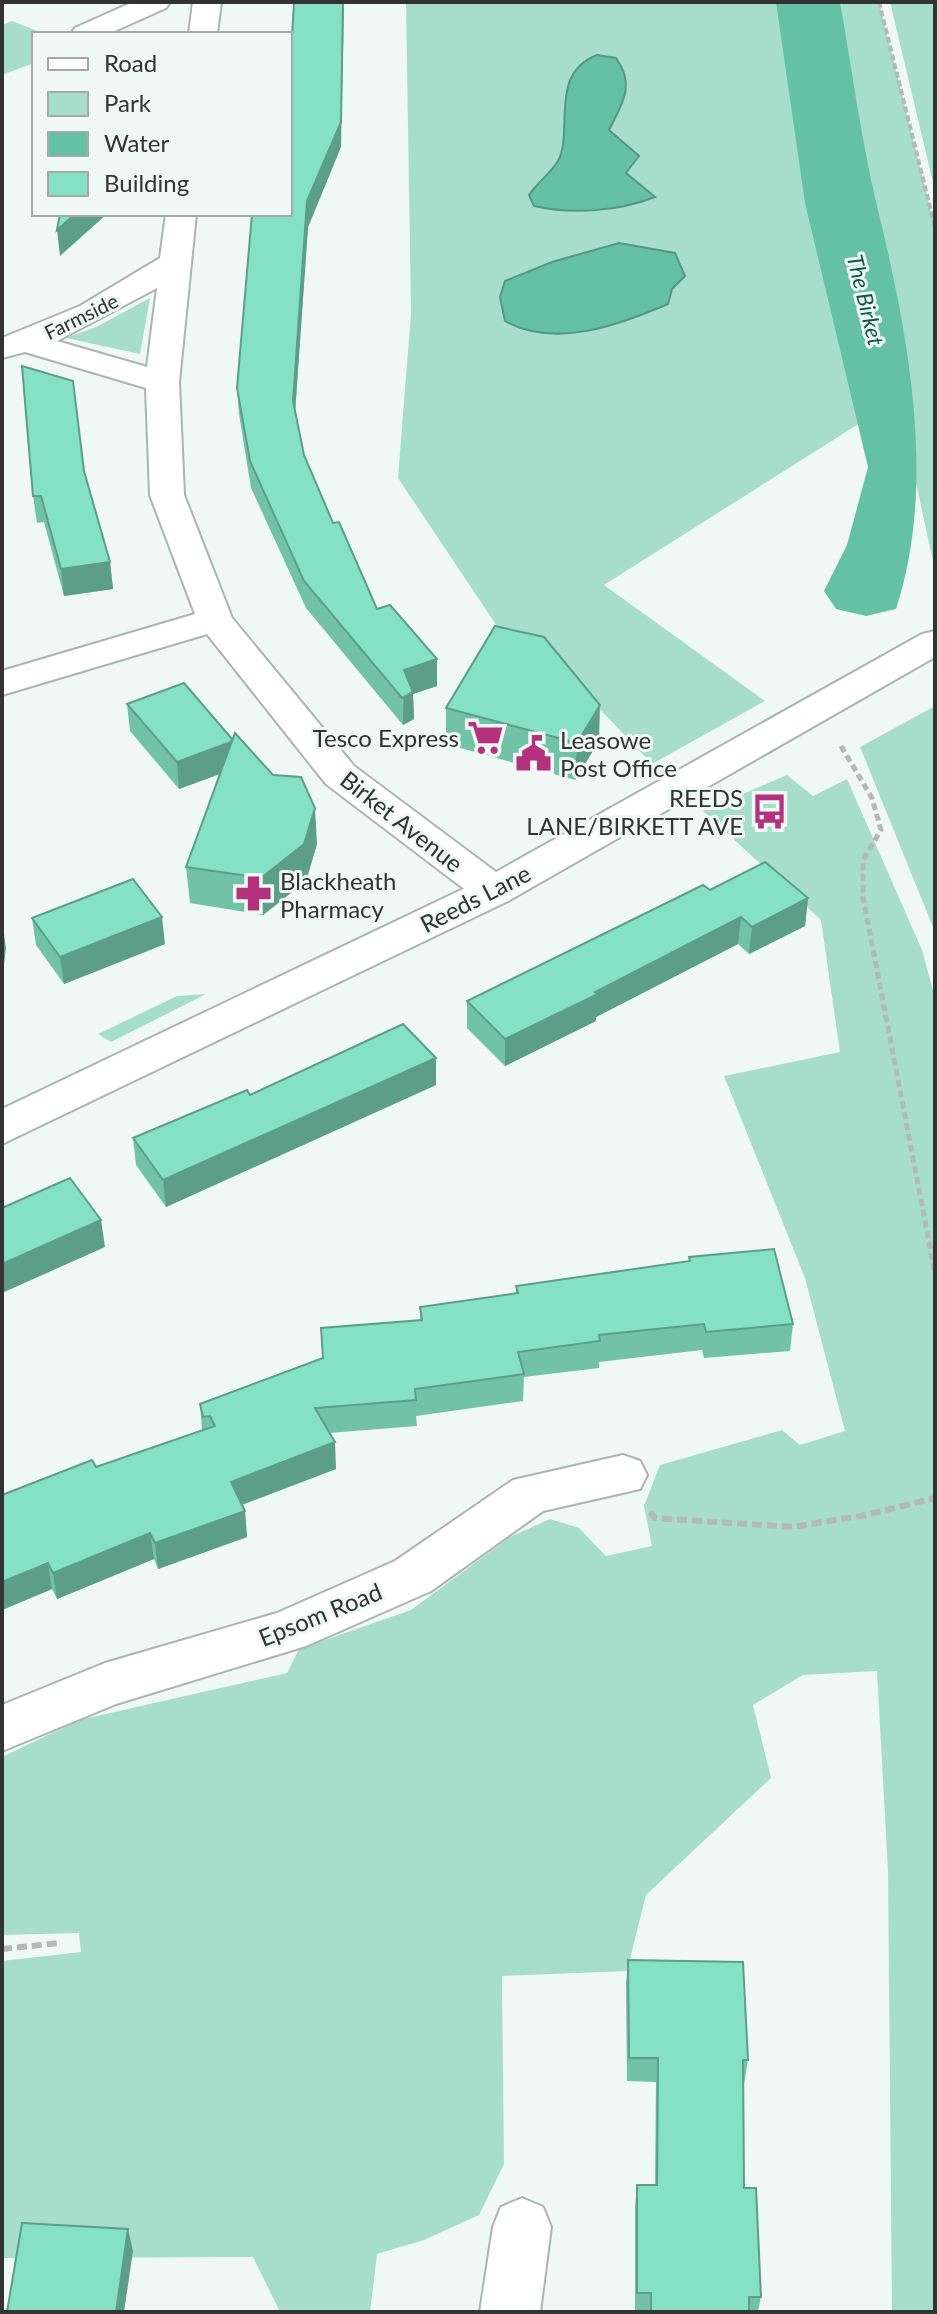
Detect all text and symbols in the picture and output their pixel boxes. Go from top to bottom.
legend [32,32,292,216]
text: Road [104,48,157,77]
text: Park [104,88,152,117]
text: Water [104,128,169,157]
text: Building [104,168,189,197]
water label: The Birket [842,252,890,349]
street label: Farmside [40,288,122,344]
supermarket icon: Tesco Express [466,718,504,756]
place label: Tesco Express [313,723,459,752]
place label: Leasowe Post Office [560,725,677,782]
public building icon: Leasowe Post Office [515,734,553,772]
street label: Birket Avenue [335,764,469,878]
place label: REEDS LANE/BIRKETT AVE [526,783,743,840]
bus stop icon: REEDS LANE/BIRKETT AVE [750,792,788,830]
street label: Reeds Lane [415,858,535,938]
place label: Blackheath Pharmacy [280,866,396,923]
pharmacy icon: Blackheath Pharmacy [235,875,273,913]
street label: Epsom Road [254,1576,386,1652]

